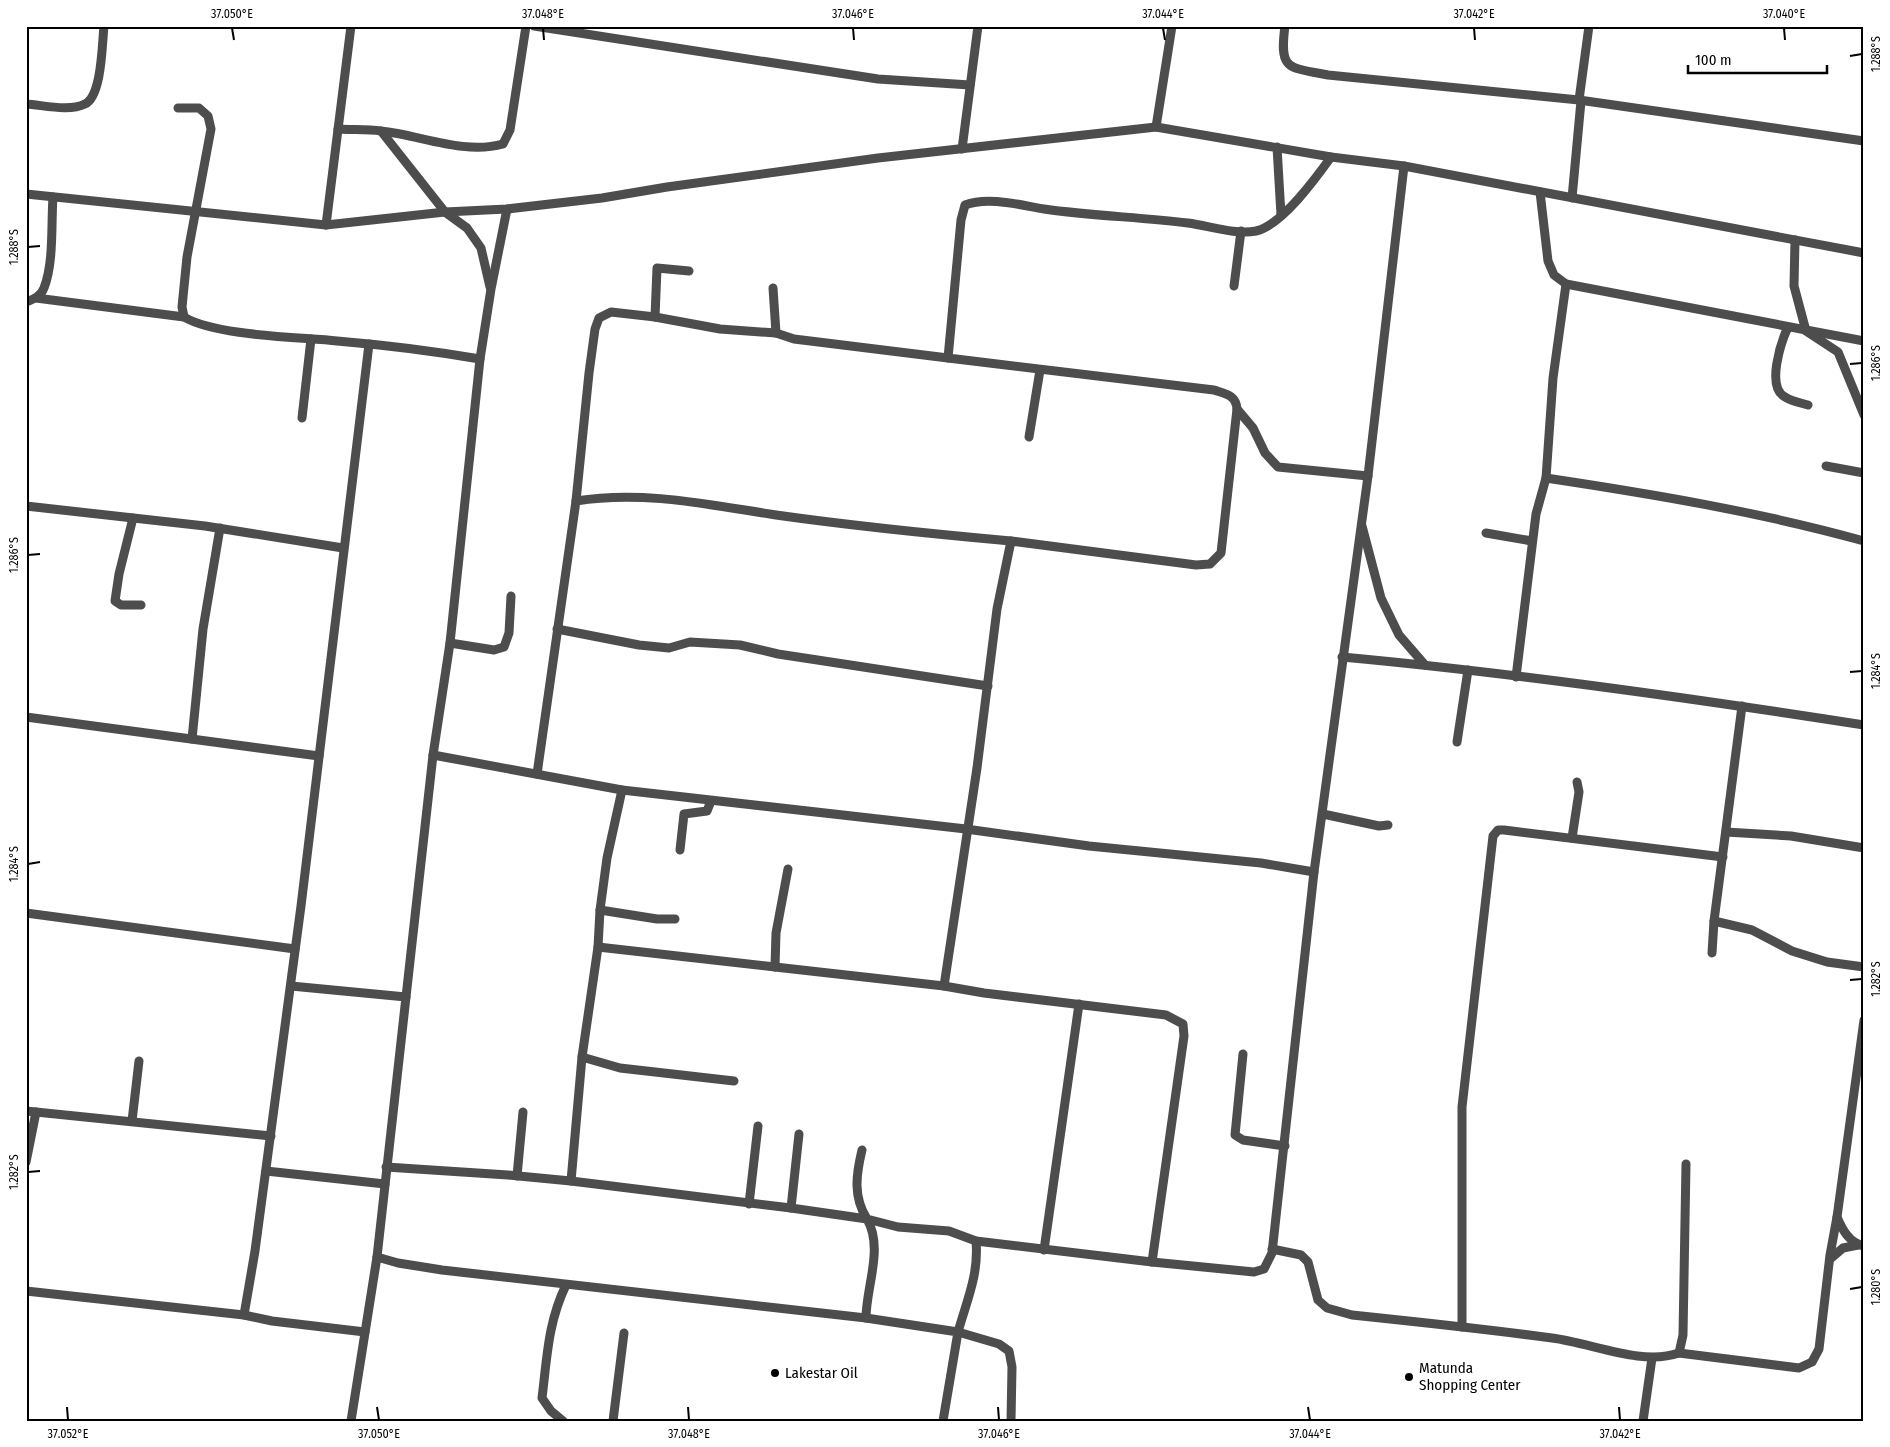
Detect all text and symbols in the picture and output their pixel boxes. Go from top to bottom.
text: 37.050°E [211,7,253,21]
text: 37.048°E [522,7,564,21]
text: 37.046°E [832,7,874,21]
text: 37.044°E [1142,7,1184,21]
text: 37.042°E [1453,7,1495,21]
text: 37.040°E [1763,7,1805,21]
text: 1.288°S [1869,36,1883,72]
scale bar [1688,42,1826,74]
text: 100 m [1695,51,1732,69]
text: 1.288°S [7,229,21,265]
text: 1.286°S [1869,345,1883,381]
text: 1.286°S [7,537,21,573]
text: 1.284°S [1869,653,1883,689]
text: 1.284°S [7,846,21,882]
text: 1.282°S [1869,961,1883,997]
text: 1.282°S [7,1154,21,1190]
text: 1.280°S [1869,1269,1883,1305]
place label: Matunda Shopping Center [1419,1359,1521,1394]
place label: Lakestar Oil [785,1364,858,1382]
marker: Lakestar Oil [769,1367,781,1379]
marker: Matunda Shopping Center [1403,1371,1415,1383]
text: 37.052°E [48,1427,89,1441]
text: 37.050°E [358,1427,400,1441]
text: 37.048°E [668,1427,710,1441]
text: 37.046°E [978,1427,1020,1441]
text: 37.044°E [1289,1427,1331,1441]
text: 37.042°E [1599,1427,1641,1441]

